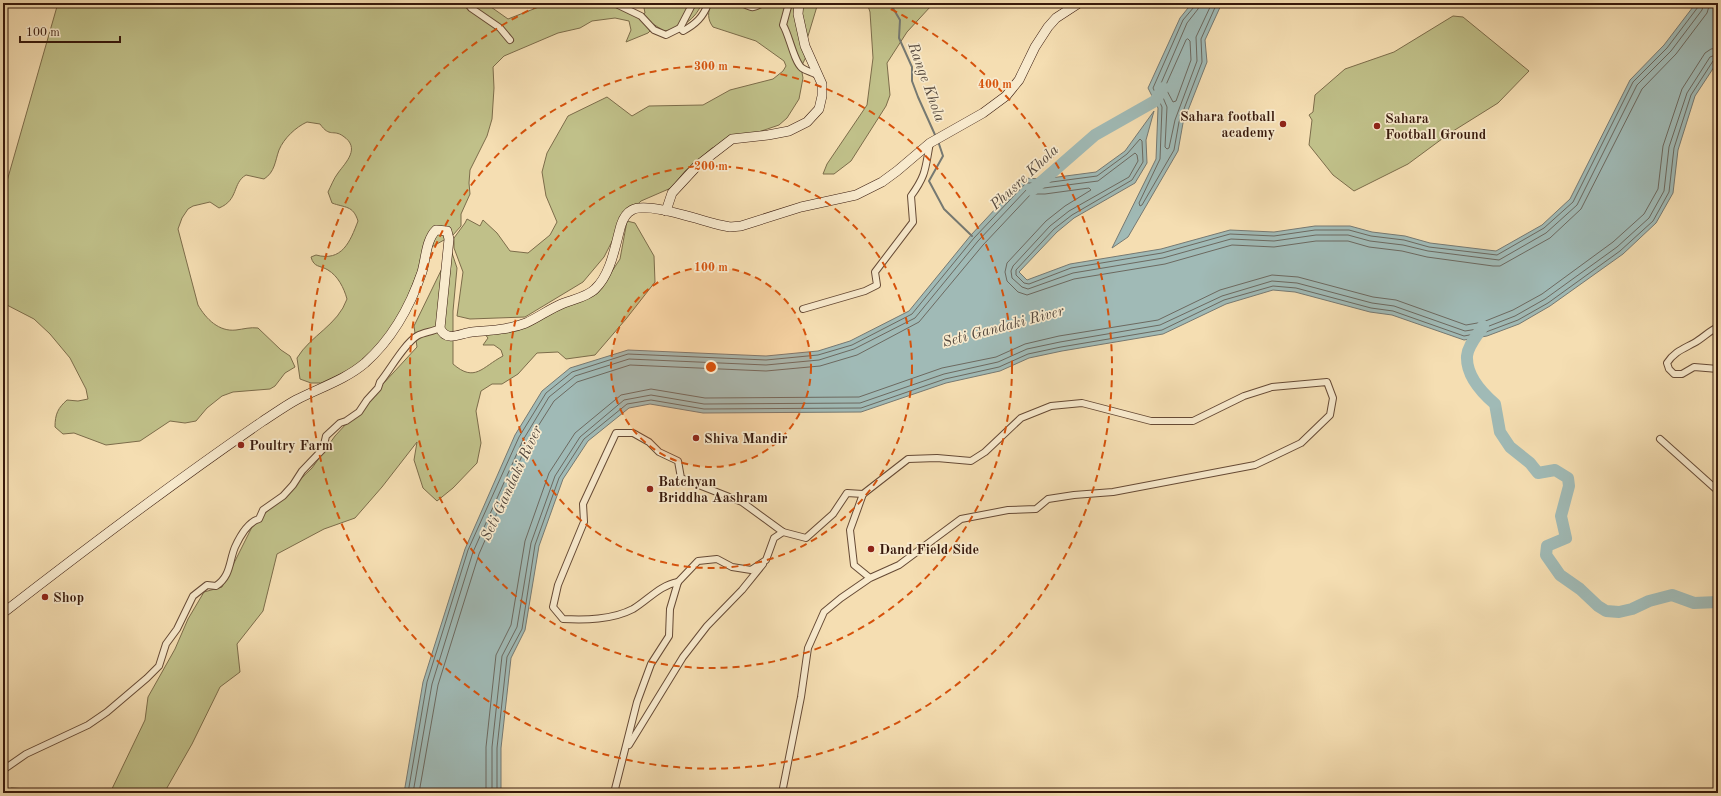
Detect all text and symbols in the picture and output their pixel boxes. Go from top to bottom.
scale bar [20,18,120,44]
text: 100 m [26,27,60,39]
water label: Range Khola [904,40,947,124]
text: 300 m [694,61,728,73]
text: 400 m [978,79,1012,91]
place label: Sahara football academy [1180,110,1275,140]
place label: Sahara Football Ground [1385,112,1487,142]
marker: Sahara football academy [1278,119,1288,129]
marker: Sahara Football Ground [1372,121,1382,131]
water label: Phusre Khola [987,143,1062,214]
text: 200 m [694,161,728,173]
text: 100 m [694,262,728,274]
water label: Seti Gandaki River [941,304,1066,351]
centre of rings [704,360,718,374]
water label: Seti Gandaki River [479,423,546,544]
place label: Shiva Mandir [704,432,788,446]
marker: Shiva Mandir [691,433,701,443]
place label: Poultry Farm [249,439,333,453]
marker: Poultry Farm [236,440,246,450]
place label: Batchyan Briddha Aashram [658,475,768,505]
marker: Batchyan Briddha Aashram [645,484,655,494]
place label: Dand Field Side [879,543,979,557]
marker: Dand Field Side [866,544,876,554]
place label: Shop [53,591,84,605]
marker: Shop [40,592,50,602]

